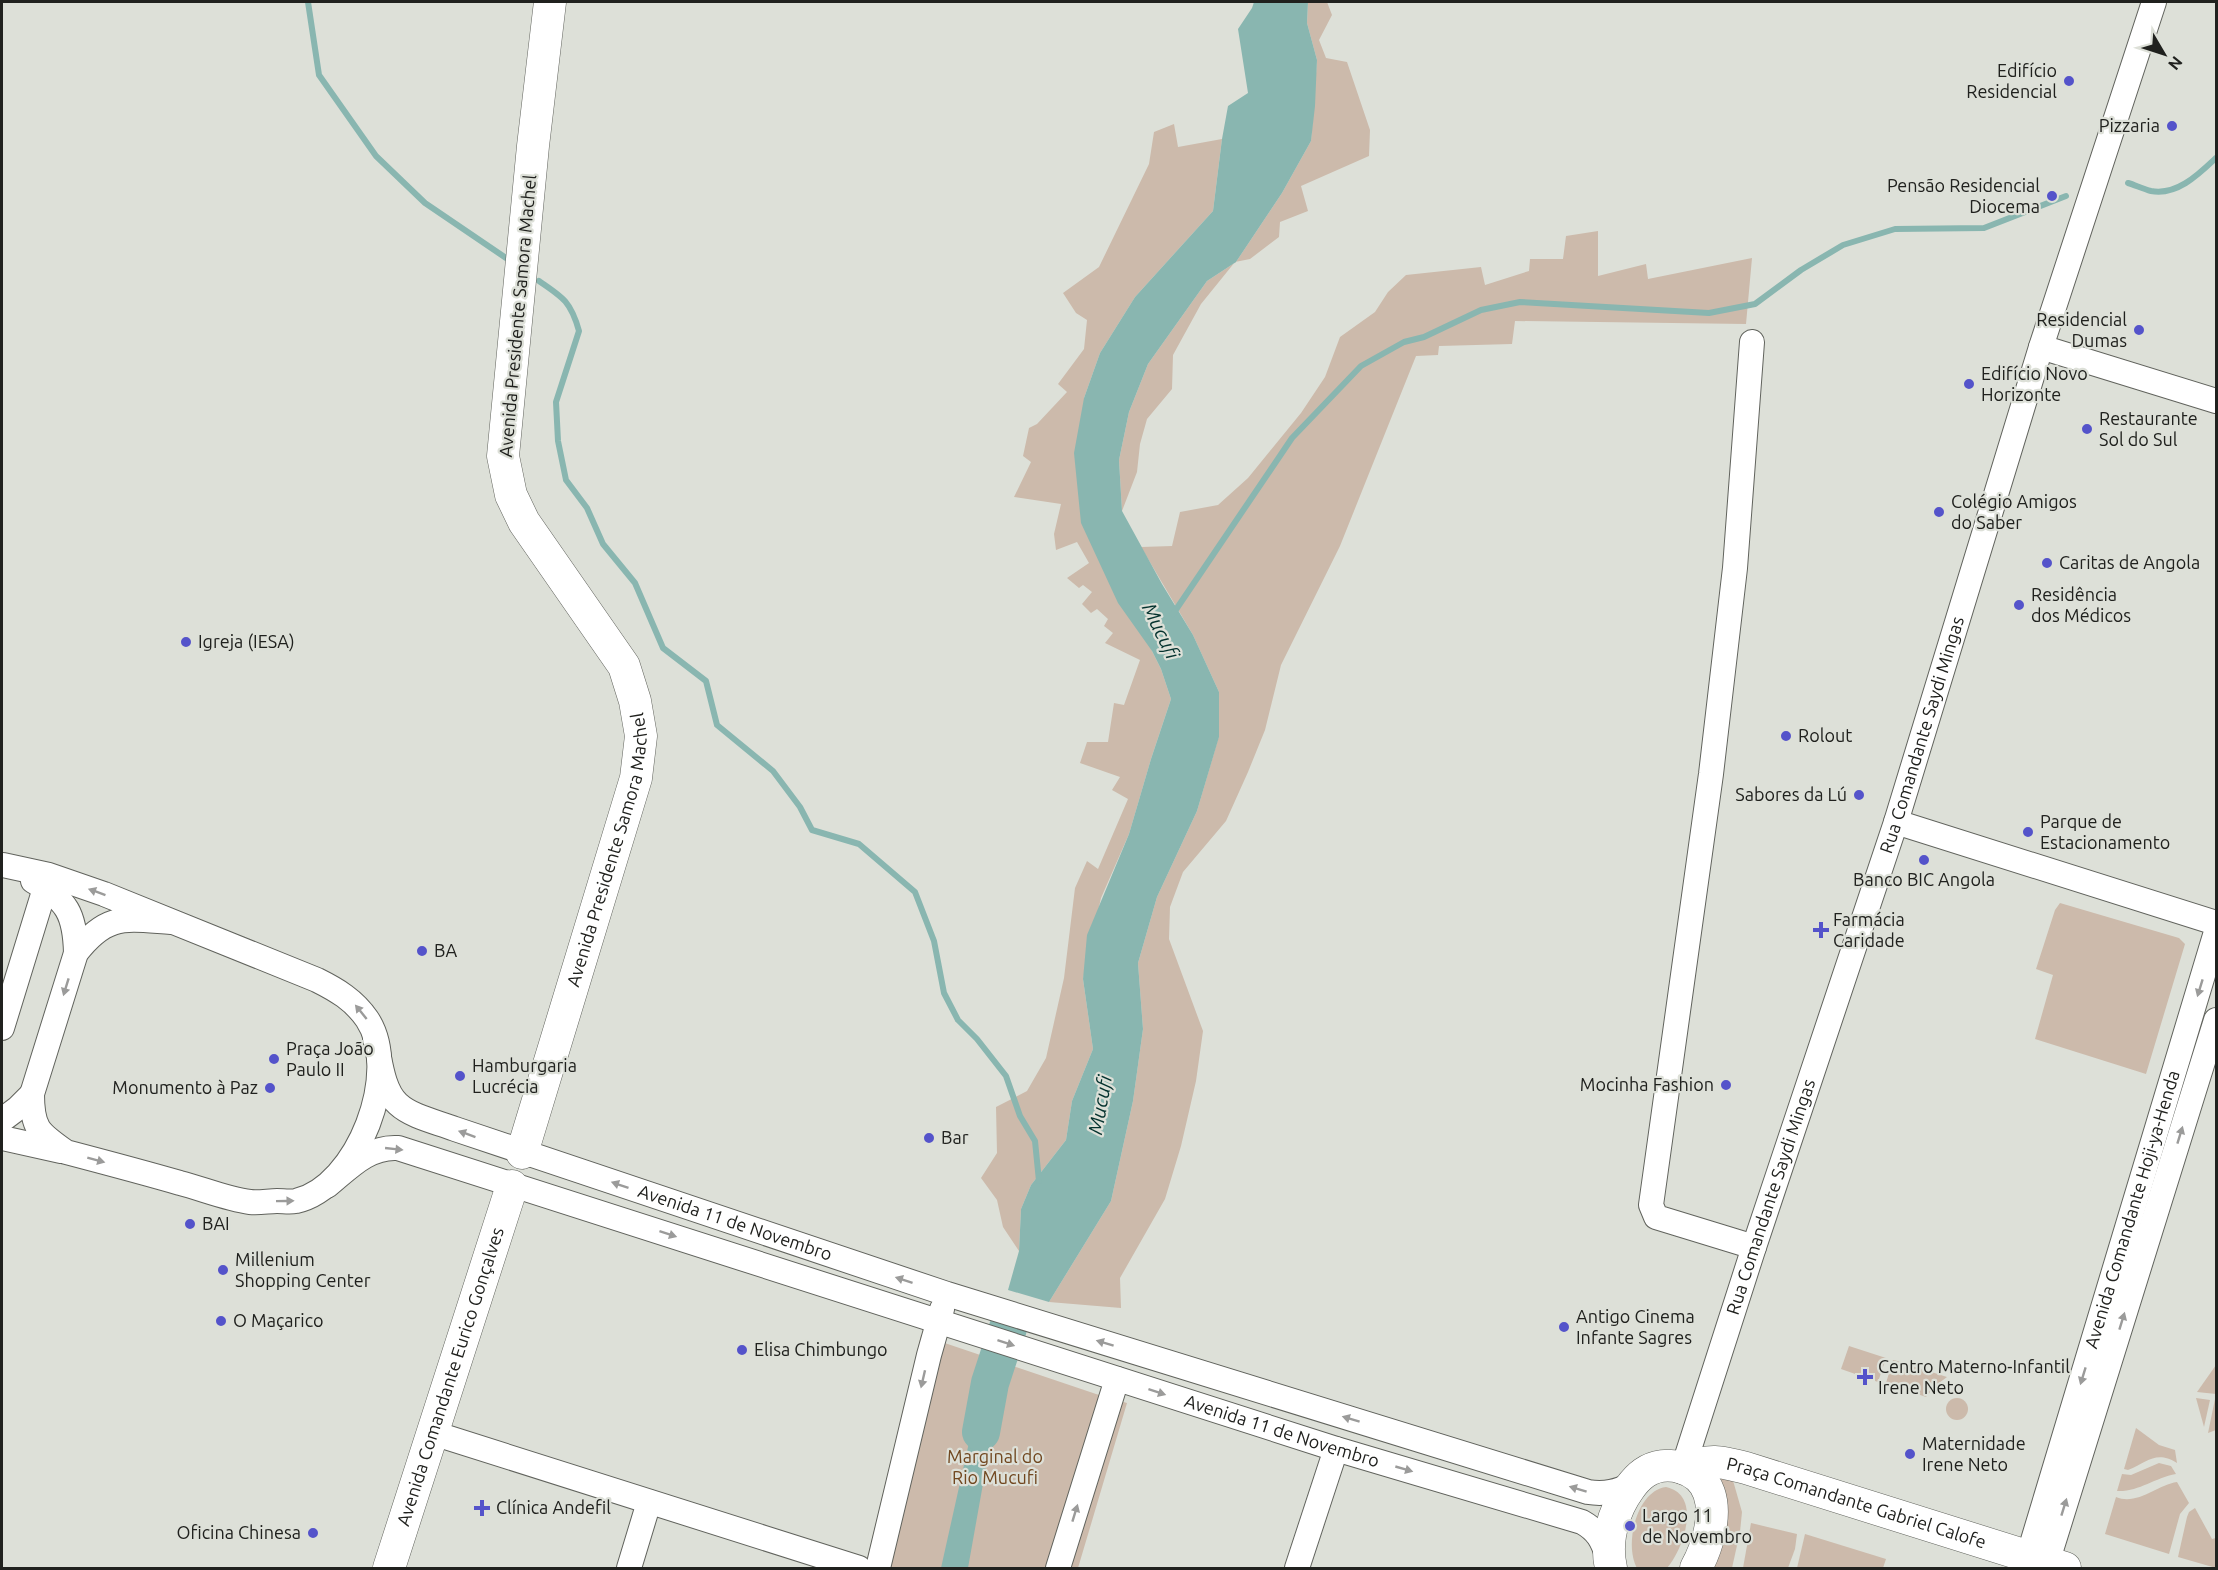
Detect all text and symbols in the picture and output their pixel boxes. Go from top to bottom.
north arrow [2134,24,2194,84]
text: N [2165,53,2186,74]
place label: Edifício Residencial [1966,60,2057,101]
marker: Edifício Residencial [2062,74,2076,88]
place label: Pizzaria [2099,115,2160,135]
marker: Pizzaria [2165,119,2179,133]
street label: Avenida Presidente Samora Machel [495,174,539,458]
place label: Pensão Residencial Diocema [1887,175,2040,216]
marker: Pensão Residencial Diocema [2045,189,2059,203]
place label: Residencial Dumas [2036,309,2127,350]
marker: Residencial Dumas [2132,323,2146,337]
place label: Edifício Novo Horizonte [1981,363,2088,404]
marker: Edifício Novo Horizonte [1962,377,1976,391]
place label: Restaurante Sol do Sul [2099,408,2198,449]
marker: Restaurante Sol do Sul [2080,422,2094,436]
place label: Colégio Amigos do Saber [1951,491,2077,532]
marker: Colégio Amigos do Saber [1932,505,1946,519]
place label: Caritas de Angola [2059,552,2200,572]
marker: Caritas de Angola [2040,556,2054,570]
place label: Residência dos Médicos [2031,584,2131,625]
marker: Residência dos Médicos [2012,598,2026,612]
water label: Mucufi [1138,599,1185,664]
street label: Rua Comandante Saydi Mingas [1875,614,1967,856]
place label: Igreja (IESA) [198,631,295,652]
marker: Igreja (IESA) [179,635,193,649]
street label: Avenida Presidente Samora Machel [562,711,650,989]
place label: Rolout [1798,725,1852,745]
marker: Rolout [1779,729,1793,743]
place label: Sabores da Lú [1735,784,1847,804]
marker: Sabores da Lú [1852,788,1866,802]
place label: Parque de Estacionamento [2040,811,2170,852]
marker: Parque de Estacionamento [2021,825,2035,839]
marker: Banco BIC Angola [1917,853,1931,867]
place label: Banco BIC Angola [1853,869,1995,889]
one-way arrow [88,886,106,896]
place label: Farmácia Caridade [1833,909,1905,950]
marker: Farmácia Caridade [1814,923,1828,937]
place label: BA [434,940,457,960]
marker: BA [415,944,429,958]
one-way arrow [61,978,70,996]
one-way arrow [2195,979,2204,997]
one-way arrow [356,1005,368,1020]
place label: Praça João Paulo II [286,1038,374,1079]
marker: Praça João Paulo II [267,1052,281,1066]
place label: Hamburgaria Lucrécia [472,1055,577,1096]
street label: Avenida Comandante Hoji-ya-Henda [2080,1068,2183,1351]
marker: Hamburgaria Lucrécia [453,1069,467,1083]
water label: Mucufi [1083,1072,1116,1136]
place label: Mocinha Fashion [1580,1074,1714,1094]
street label: Rua Comandante Saydi Mingas [1722,1076,1818,1317]
place label: Monumento à Paz [112,1077,258,1097]
marker: Mocinha Fashion [1719,1078,1733,1092]
marker: Monumento à Paz [263,1081,277,1095]
one-way arrow [2176,1126,2185,1144]
place label: Bar [941,1127,969,1147]
one-way arrow [458,1128,476,1138]
marker: Bar [922,1131,936,1145]
one-way arrow [384,1144,403,1154]
one-way arrow [87,1156,105,1165]
one-way arrow [611,1179,629,1189]
street label: Avenida 11 de Novembro [636,1180,835,1264]
one-way arrow [276,1196,295,1206]
place label: BAI [202,1213,230,1233]
marker: BAI [183,1217,197,1231]
street label: Avenida Comandante Eurico Gonçalves [392,1224,507,1528]
one-way arrow [659,1230,677,1240]
place label: Millenium Shopping Center [235,1249,371,1290]
marker: Millenium Shopping Center [216,1263,230,1277]
one-way arrow [895,1274,913,1284]
place label: Antigo Cinema Infante Sagres [1576,1306,1695,1347]
place label: O Maçarico [233,1310,324,1330]
one-way arrow [2118,1312,2128,1330]
marker: O Maçarico [214,1314,228,1328]
marker: Antigo Cinema Infante Sagres [1557,1320,1571,1334]
one-way arrow [1096,1338,1114,1347]
place label: Elisa Chimbungo [754,1339,888,1359]
one-way arrow [997,1339,1015,1349]
marker: Elisa Chimbungo [735,1343,749,1357]
place label: Centro Materno-Infantil Irene Neto [1878,1356,2070,1397]
one-way arrow [2077,1367,2087,1385]
marker: Centro Materno-Infantil Irene Neto [1856,1368,1874,1386]
one-way arrow [918,1370,928,1388]
one-way arrow [1148,1388,1166,1397]
street label: Avenida 11 de Novembro [1182,1390,1382,1470]
one-way arrow [1342,1414,1360,1423]
place label: Maternidade Irene Neto [1922,1433,2026,1474]
park label: Marginal do Rio Mucufi [947,1446,1043,1487]
marker: Maternidade Irene Neto [1903,1447,1917,1461]
street label: Praça Comandante Gabriel Calofe [1725,1453,1989,1552]
one-way arrow [1395,1465,1413,1474]
one-way arrow [1569,1484,1587,1493]
place label: Clínica Andefil [496,1497,611,1517]
one-way arrow [2060,1498,2069,1516]
marker: Clínica Andefil [473,1499,491,1517]
one-way arrow [1071,1504,1080,1522]
place label: Largo 11 de Novembro [1642,1505,1752,1546]
marker: Largo 11 de Novembro [1623,1519,1637,1533]
place label: Oficina Chinesa [176,1522,301,1542]
marker: Oficina Chinesa [306,1526,320,1540]

